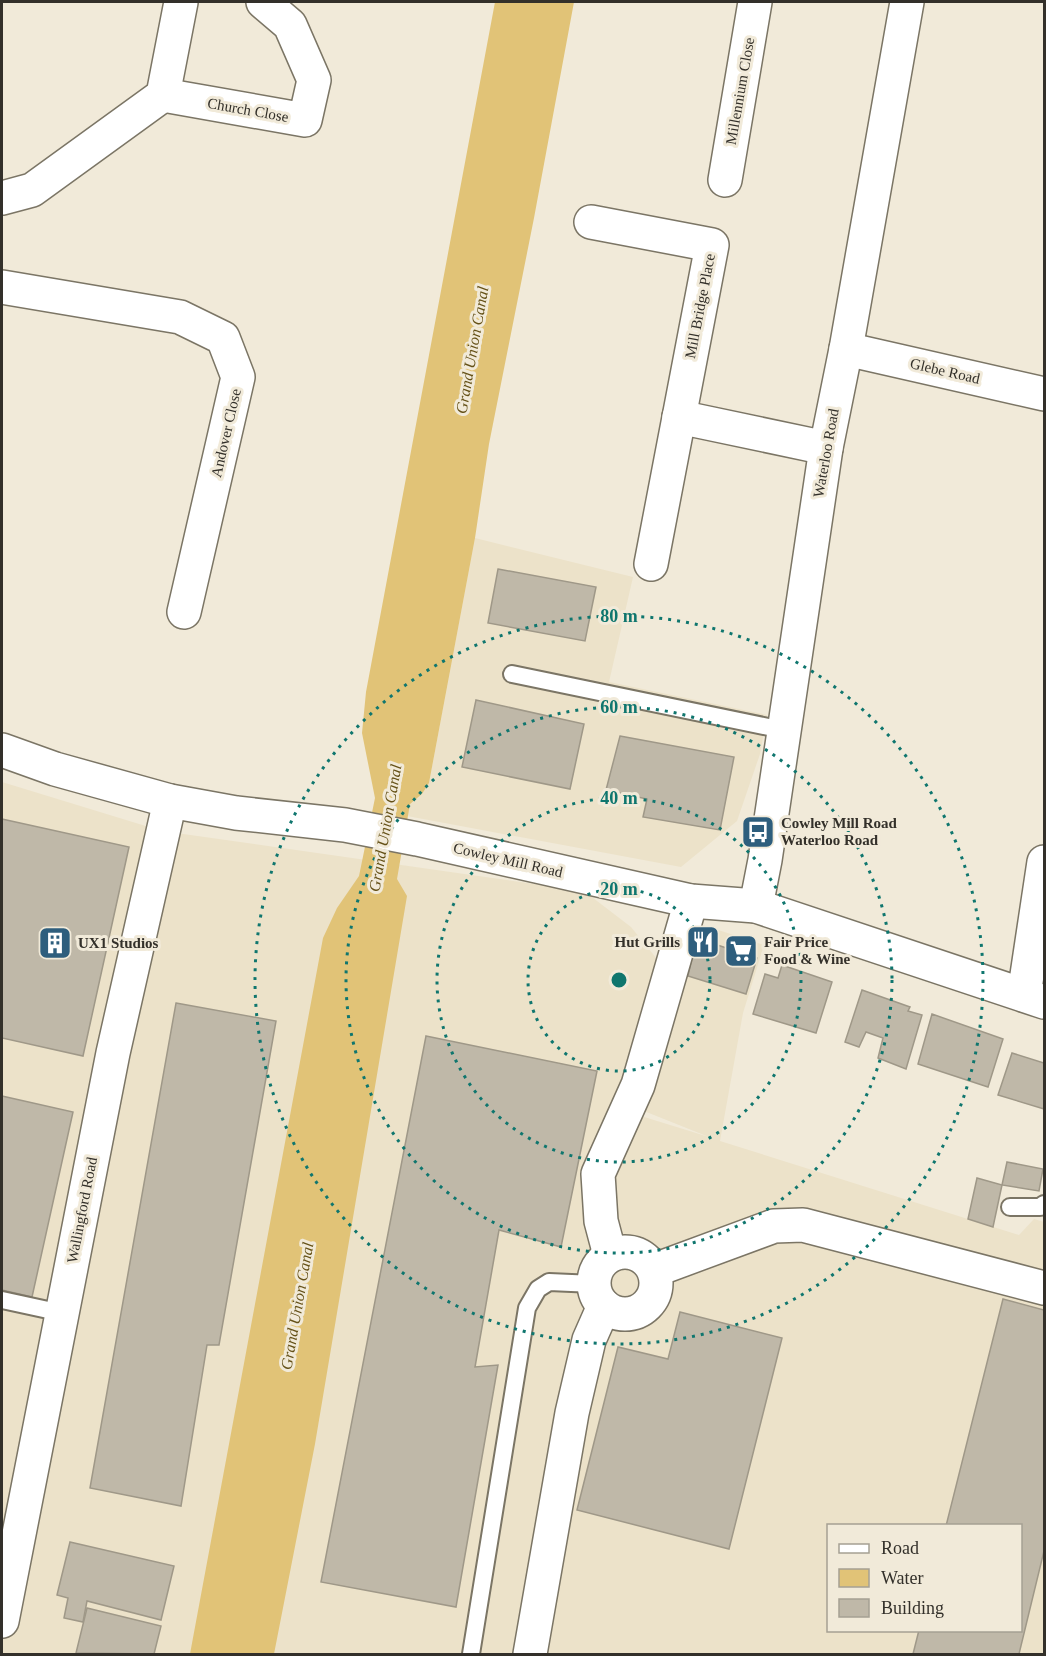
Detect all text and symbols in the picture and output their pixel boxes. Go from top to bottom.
street label: Millennium Close [723,36,757,146]
street label: Church Close [206,95,290,125]
street label: Mill Bridge Place [682,252,718,360]
water label: Grand Union Canal [452,285,492,415]
street label: Glebe Road [908,355,982,387]
street label: Andover Close [208,387,244,479]
street label: Waterloo Road [810,407,842,499]
text: 80 m [600,606,638,626]
text: 60 m [600,697,638,717]
water label: Grand Union Canal [365,763,405,893]
text: 40 m [600,788,638,808]
bus stop icon: Cowley Mill Road Waterloo Road [740,814,776,850]
place label: Cowley Mill Road Waterloo Road [781,815,897,848]
street label: Cowley Mill Road [452,840,565,880]
text: 20 m [600,879,638,899]
restaurant icon: Hut Grills [685,924,721,960]
building icon: UX1 Studios [37,925,73,961]
supermarket icon: Fair Price Food & Wine [723,933,759,969]
place label: Hut Grills [615,934,680,950]
place label: Fair Price Food & Wine [764,934,850,967]
place label: UX1 Studios [78,935,159,951]
centre of rings [609,970,629,990]
street label: Wallingford Road [64,1155,100,1264]
water label: Grand Union Canal [277,1241,317,1371]
legend [827,1524,1022,1632]
text: Road [881,1538,919,1558]
text: Water [881,1568,924,1588]
text: Building [881,1598,944,1618]

